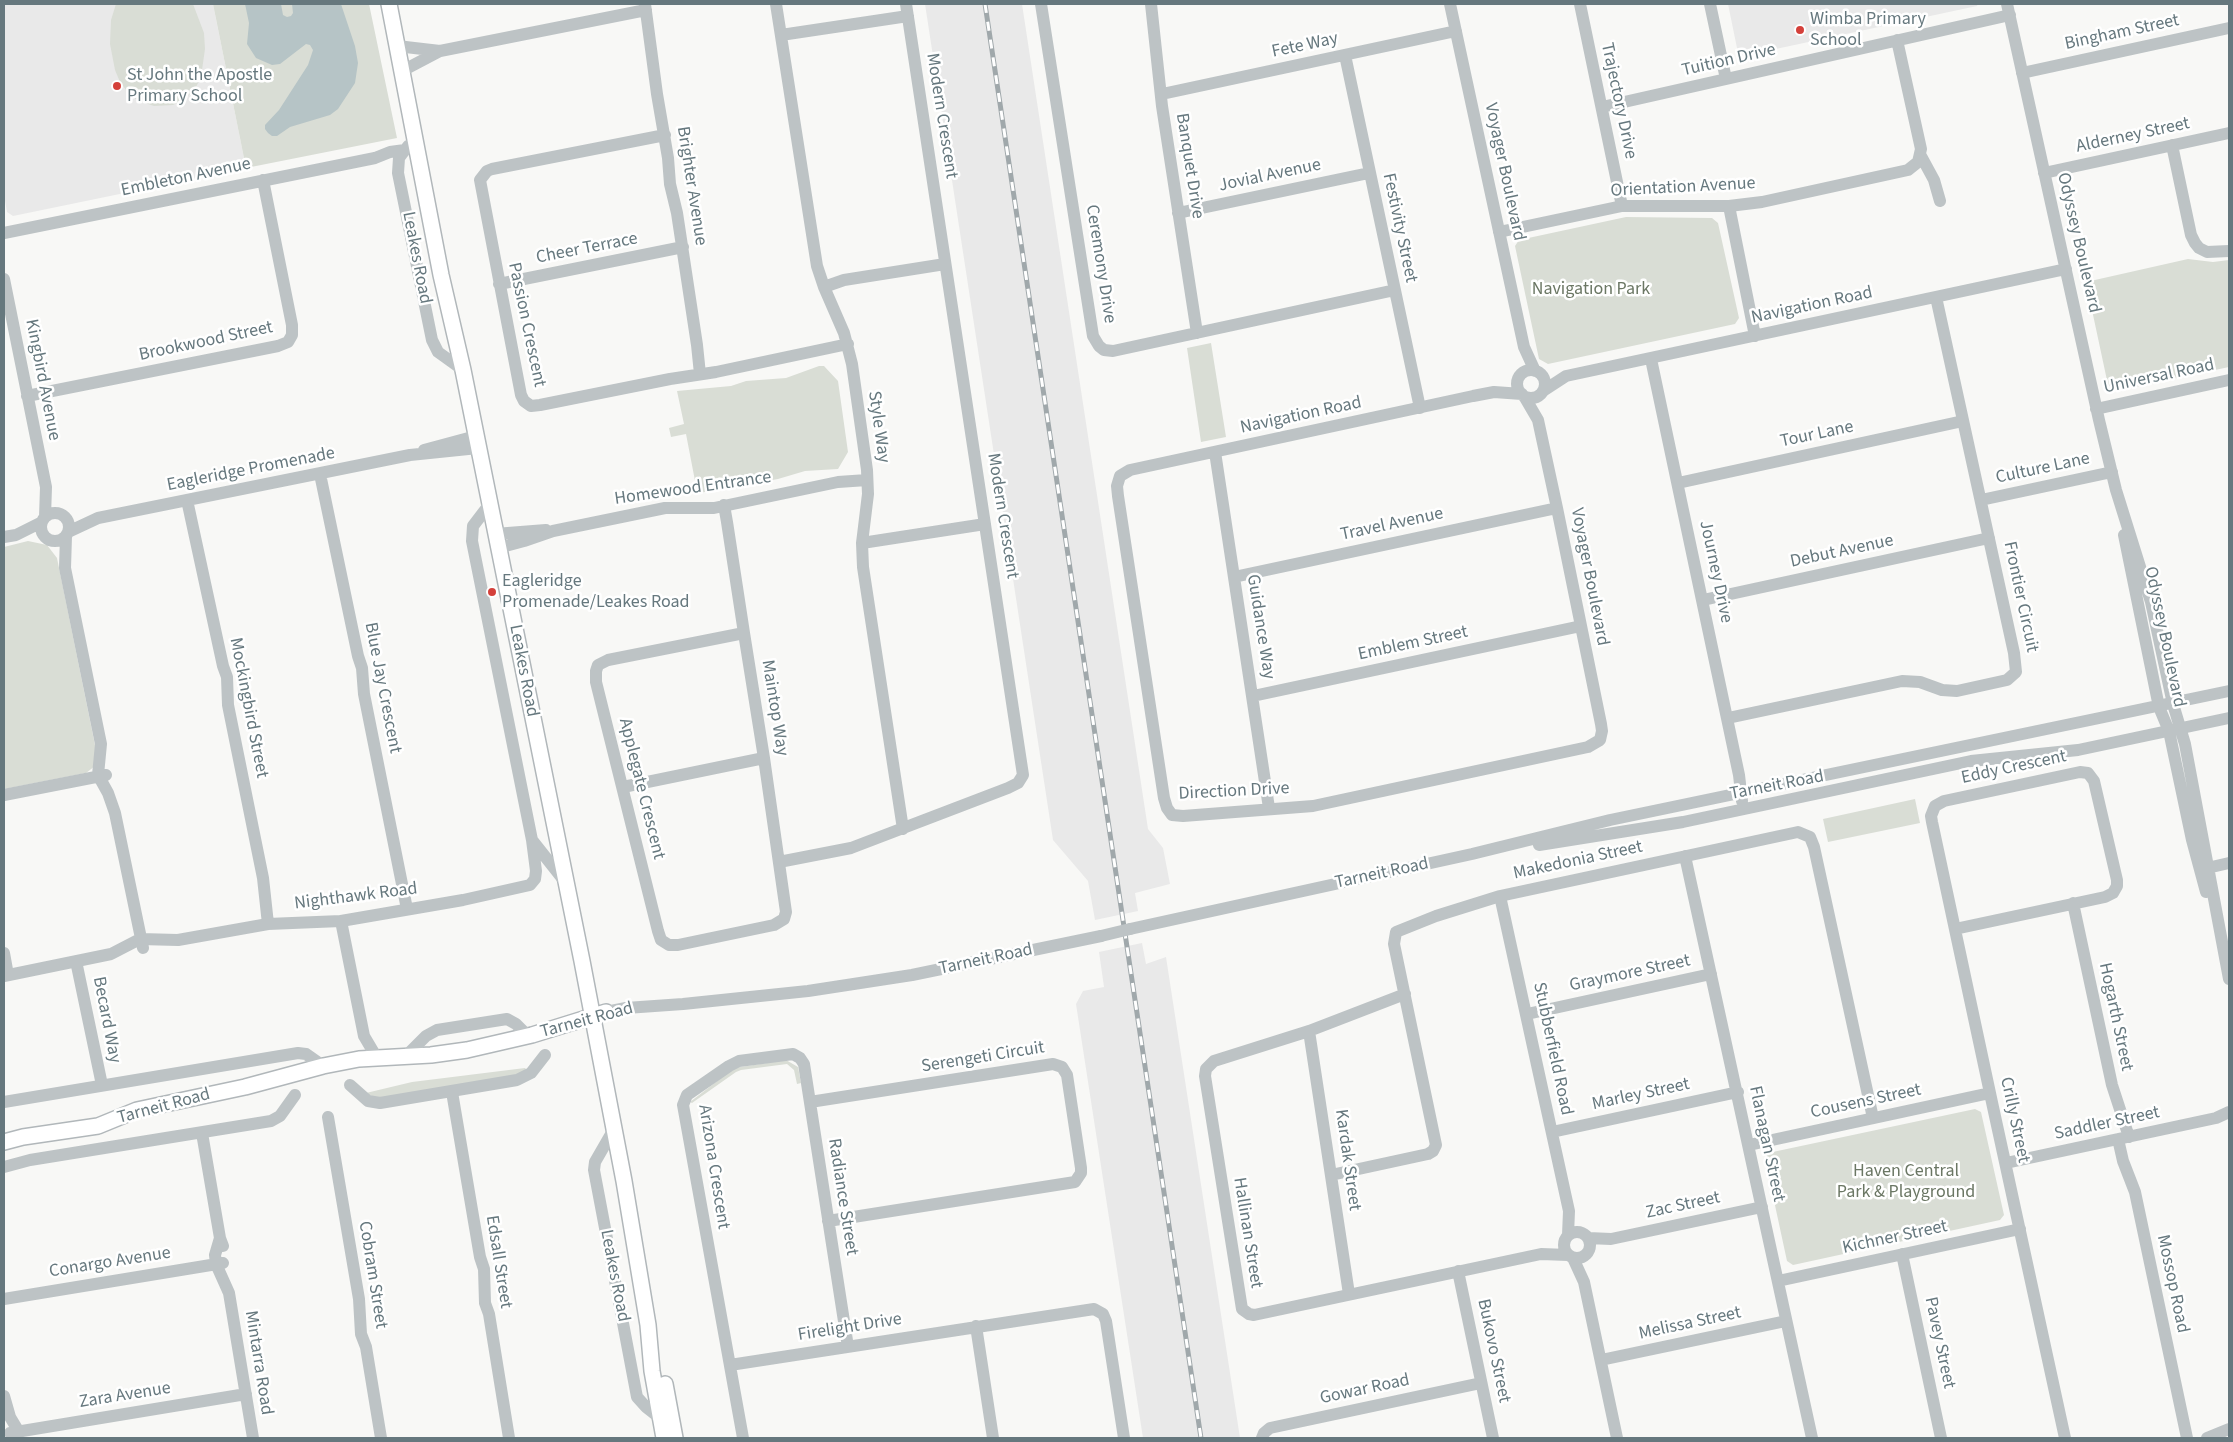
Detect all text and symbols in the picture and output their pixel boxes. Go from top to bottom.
place label: Wimba Primary School [1810,9,1926,52]
street label: Bingham Street [2063,10,2181,56]
marker: Wimba Primary School [1794,24,1806,36]
street label: Fete Way [1270,28,1340,64]
street label: Tuition Drive [1680,40,1778,82]
street label: Trajectory Drive [1595,41,1641,161]
street label: Modern Crescent [920,52,962,180]
place label: St John the Apostle Primary School [127,65,272,108]
marker: St John the Apostle Primary School [111,80,123,92]
street label: Voyager Boulevard [1479,101,1529,243]
street label: Banquet Drive [1170,112,1208,220]
street label: Alderney Street [2074,113,2192,159]
street label: Brighter Avenue [671,125,711,247]
street label: Embleton Avenue [119,154,253,202]
street label: Jovial Avenue [1217,155,1323,197]
street label: Festivity Street [1377,171,1421,285]
street label: Odyssey Boulevard [2051,171,2105,315]
street label: Orientation Avenue [1610,173,1756,203]
street label: Ceremony Drive [1080,203,1120,325]
street label: Leakes Road [396,210,436,306]
street label: Cheer Terrace [534,229,640,269]
street label: Passion Crescent [502,261,550,389]
park label: Navigation Park [1532,279,1650,301]
street label: Navigation Road [1749,283,1875,329]
street label: Kingbird Avenue [20,317,64,443]
street label: Brookwood Street [137,317,275,367]
street label: Universal Road [2102,355,2216,399]
street label: Style Way [862,390,894,464]
street label: Navigation Road [1238,393,1364,439]
street label: Tour Lane [1778,417,1856,453]
street label: Eagleridge Promenade [165,443,337,497]
street label: Culture Lane [1994,449,2092,489]
street label: Modern Crescent [981,452,1023,580]
street label: Homewood Entrance [613,467,773,511]
street label: Travel Avenue [1339,504,1445,546]
street label: Voyager Boulevard [1565,506,1613,648]
street label: Journey Drive [1694,519,1736,625]
street label: Debut Avenue [1788,531,1896,573]
street label: Frontier Circuit [1998,540,2042,654]
street label: Odyssey Boulevard [2139,565,2189,709]
place label: Eagleridge Promenade/Leakes Road [502,571,690,614]
street label: Guidance Way [1241,573,1279,681]
marker: Eagleridge Promenade/Leakes Road [486,586,498,598]
street label: Blue Jay Crescent [359,621,405,755]
street label: Emblem Street [1356,622,1470,666]
street label: Leakes Road [503,623,543,719]
street label: Mockingbird Street [224,636,272,780]
street label: Maintop Way [756,658,792,758]
street label: Applegate Crescent [613,716,669,862]
street label: Eddy Crescent [1960,746,2068,790]
street label: Tarneit Road [1728,766,1826,806]
street label: Direction Drive [1178,778,1290,806]
street label: Makedonia Street [1511,837,1645,885]
street label: Tarneit Road [1333,854,1431,894]
street label: Nighthawk Road [293,879,419,915]
street label: Tarneit Road [937,940,1035,980]
street label: Graymore Street [1568,951,1692,997]
street label: Hogarth Street [2093,961,2137,1073]
street label: Becard Way [87,975,125,1065]
street label: Stubberfield Road [1527,980,1577,1118]
street label: Tarneit Road [538,998,636,1044]
street label: Serengeti Circuit [920,1038,1046,1078]
street label: Marley Street [1590,1074,1692,1116]
street label: Crilly Street [1994,1075,2034,1165]
street label: Cousens Street [1809,1080,1923,1124]
street label: Tarneit Road [115,1084,213,1130]
street label: Flanagan Street [1743,1084,1789,1204]
street label: Saddler Street [2052,1102,2162,1146]
street label: Arizona Crescent [693,1103,733,1231]
street label: Kardak Street [1329,1108,1365,1212]
street label: Radiance Street [822,1137,862,1257]
park label: Haven Central Park & Playground [1837,1161,1975,1204]
street label: Hallinan Street [1228,1176,1266,1290]
street label: Zac Street [1644,1188,1722,1224]
street label: Edsall Street [480,1214,516,1310]
street label: Kichner Street [1841,1216,1949,1260]
street label: Cobram Street [353,1220,391,1330]
street label: Leakes Road [594,1228,634,1324]
street label: Mossop Road [2151,1233,2193,1335]
street label: Conargo Avenue [48,1243,172,1283]
street label: Pavey Street [1919,1295,1959,1391]
street label: Bukovo Street [1471,1297,1515,1405]
street label: Melissa Street [1637,1303,1743,1345]
street label: Mintarra Road [239,1309,277,1417]
street label: Firelight Drive [797,1309,903,1347]
street label: Gowar Road [1318,1370,1412,1410]
street label: Zara Avenue [78,1378,172,1414]

